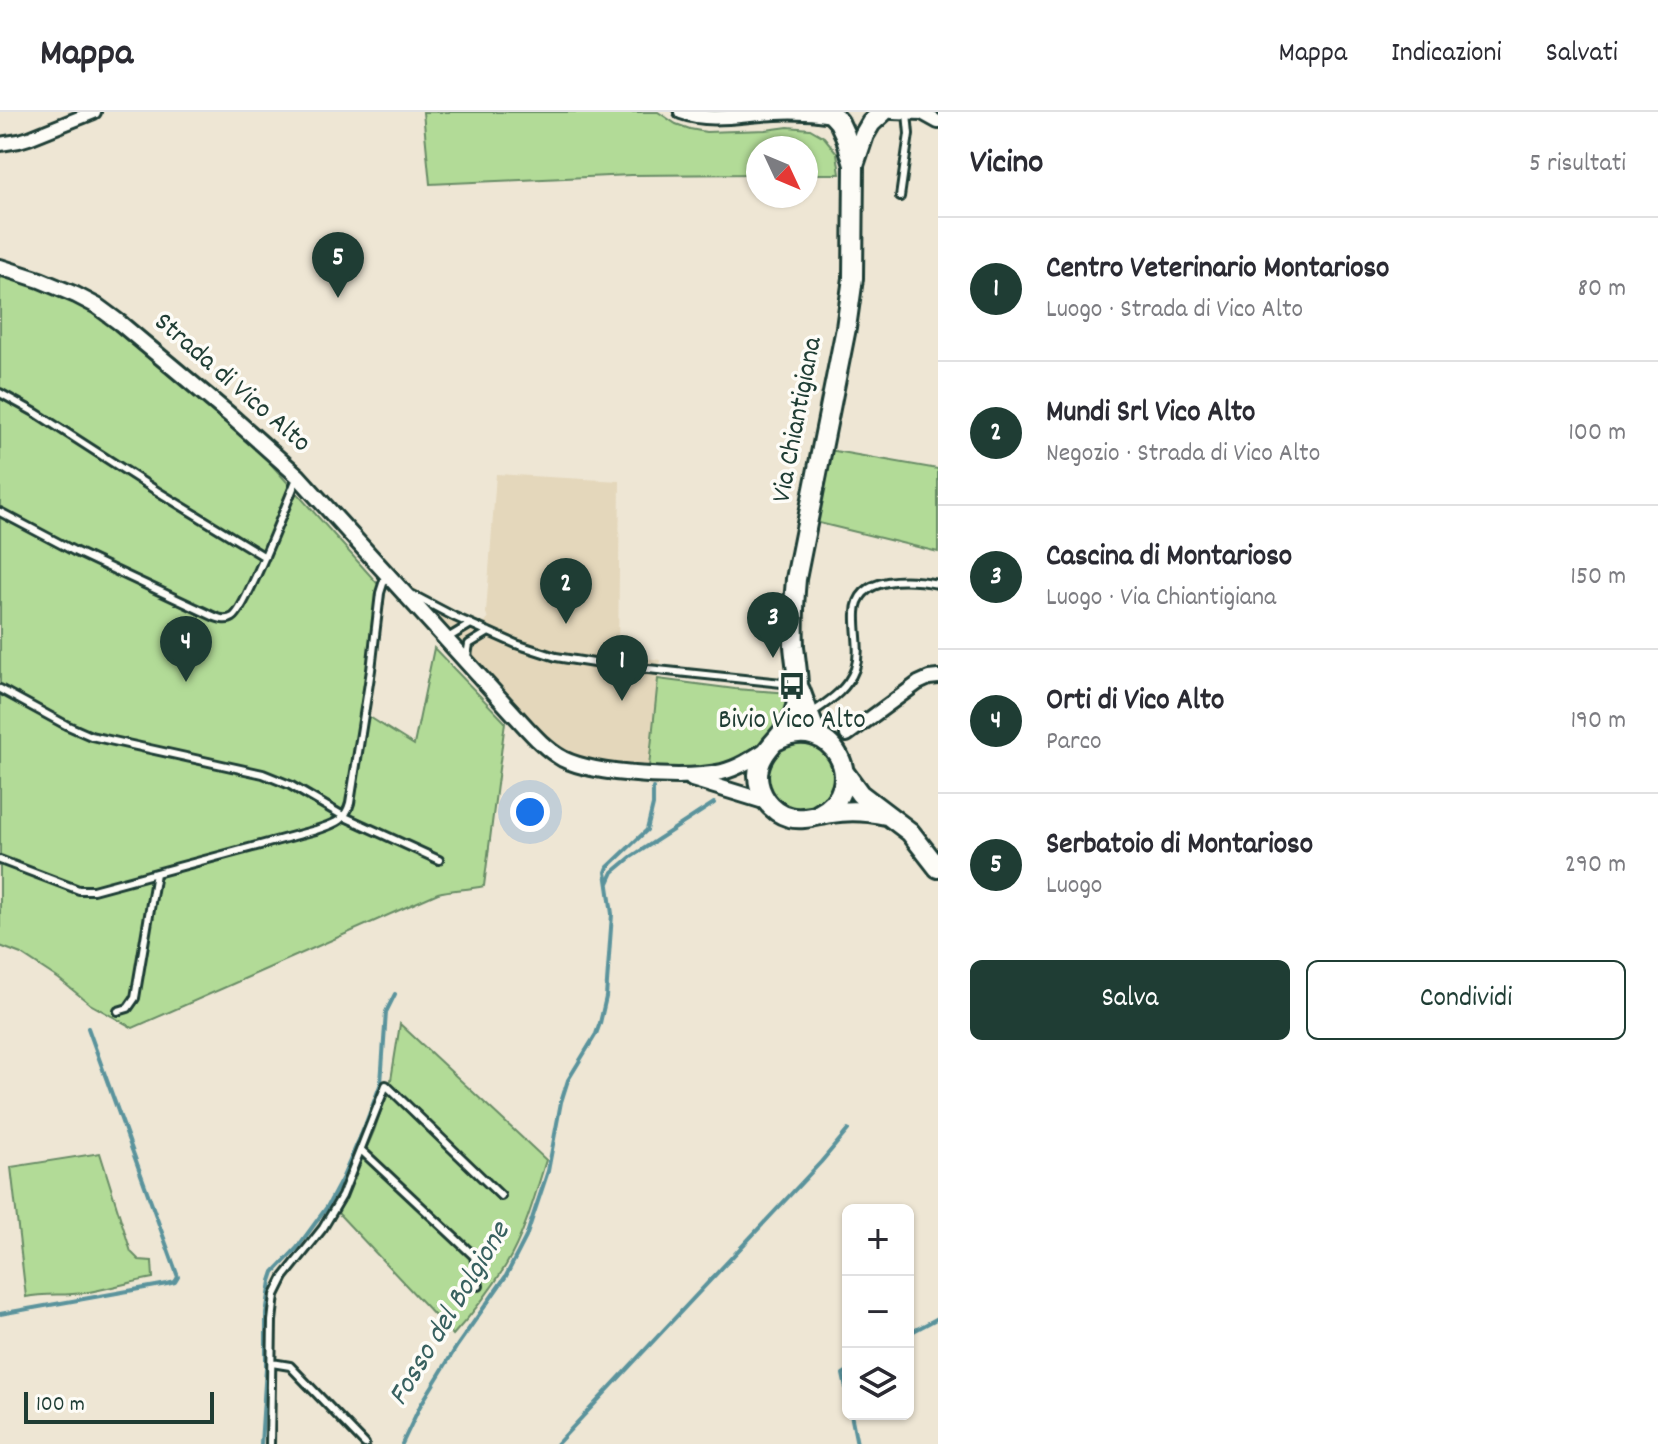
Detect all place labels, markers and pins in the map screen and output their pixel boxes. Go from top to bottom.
pin: 5 [312,232,364,298]
pin: 2 [540,558,592,624]
pin: 3 [747,592,799,658]
pin: 4 [160,616,212,682]
pin: 1 [596,635,648,701]
bus stop icon: Bivio Vico Alto [777,671,807,701]
place label: Bivio Vico Alto [718,702,866,742]

